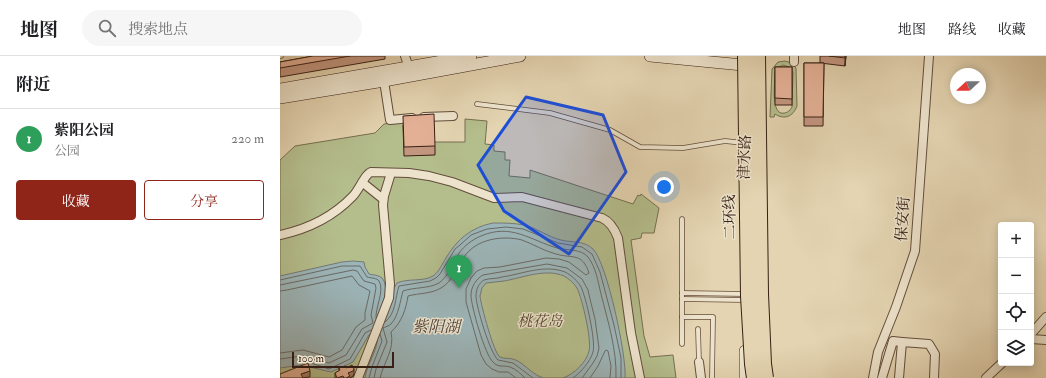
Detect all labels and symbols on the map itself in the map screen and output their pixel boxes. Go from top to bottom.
north arrow [950,68,986,104]
street label: 津水路 [735,134,755,180]
your location [654,177,674,197]
street label: 二环线 [720,194,740,240]
street label: 保安街 [892,196,914,242]
pin: 1 [446,255,472,288]
park label: 桃花岛 [517,312,563,331]
water label: 紫阳湖 [412,317,463,337]
scale bar [292,350,394,369]

